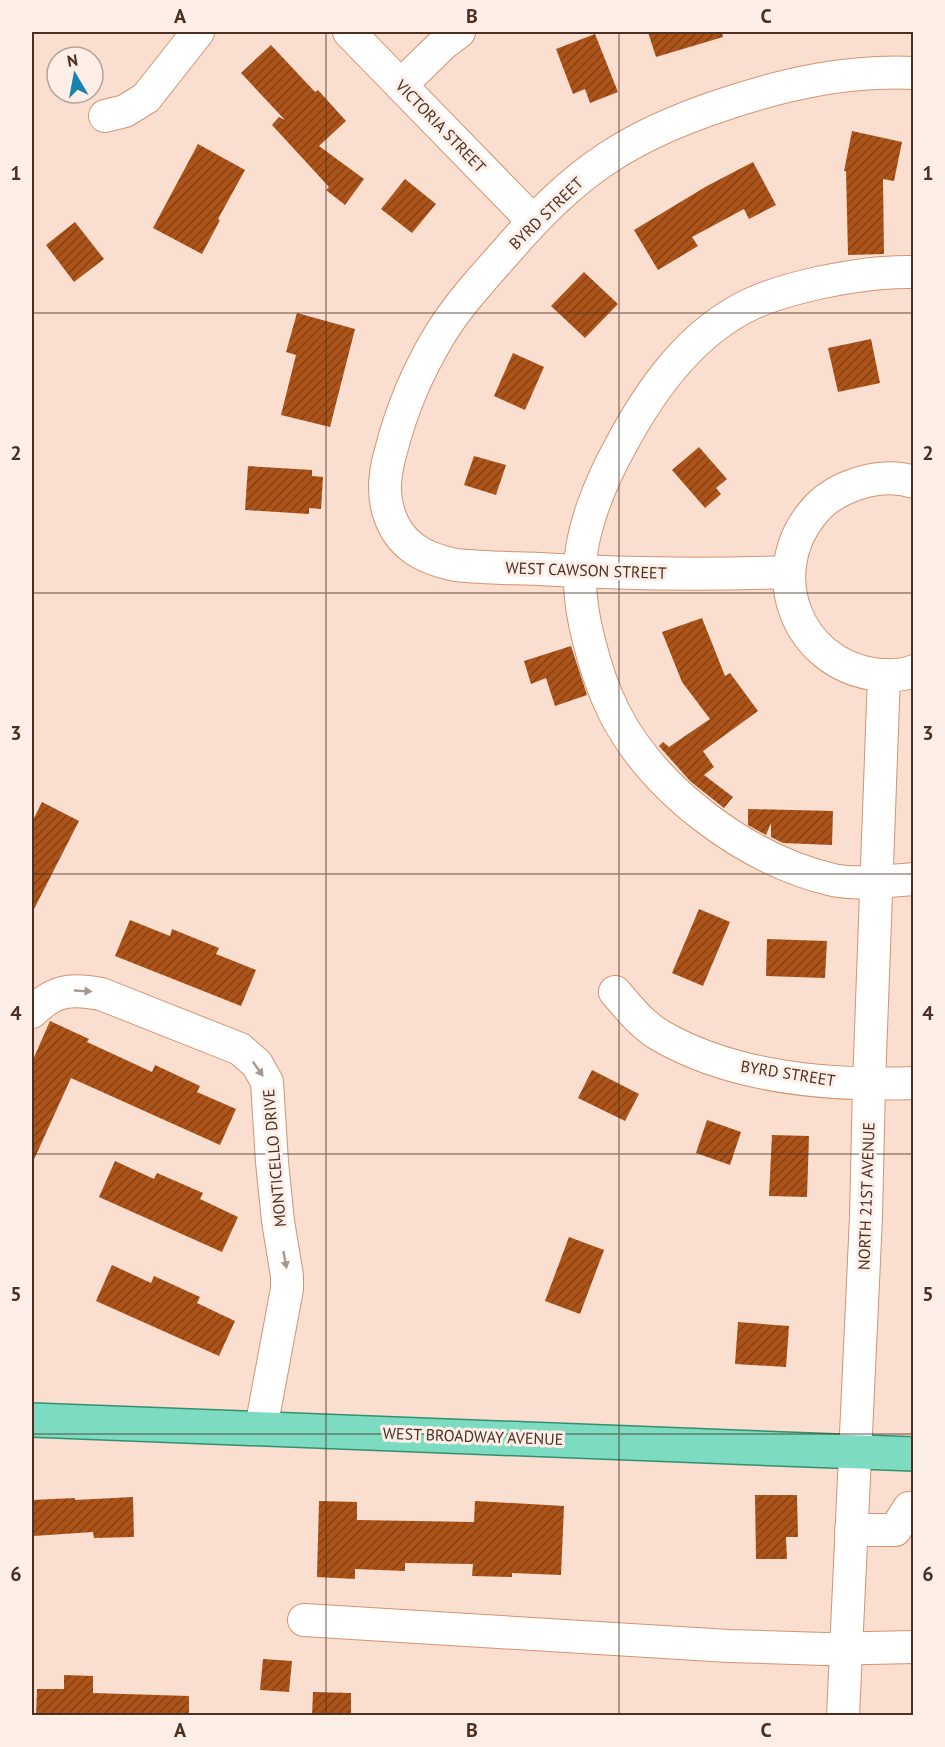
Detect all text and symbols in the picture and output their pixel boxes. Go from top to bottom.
text: A [174,3,187,29]
text: B [466,3,478,29]
text: C [760,3,772,29]
north arrow [45,45,105,105]
text: N [65,49,79,71]
street label: VICTORIA STREET [391,75,490,177]
text: 1 [10,160,22,186]
text: 1 [922,160,934,186]
street label: BYRD STREET [505,173,587,253]
text: 2 [10,440,22,466]
text: 2 [922,440,934,466]
street label: WEST CAWSON STREET [505,557,667,583]
text: 3 [10,720,22,746]
text: 3 [922,720,934,746]
one-way arrow [74,987,93,996]
text: 4 [10,1000,22,1026]
text: 4 [922,1000,934,1026]
street label: BYRD STREET [739,1056,837,1090]
one-way arrow [252,1060,264,1076]
street label: MONTICELLO DRIVE [258,1088,290,1228]
street label: NORTH 21ST AVENUE [853,1122,879,1270]
one-way arrow [281,1251,290,1270]
text: 5 [10,1281,22,1307]
text: 5 [922,1281,934,1307]
street label: WEST BROADWAY AVENUE [382,1423,564,1449]
text: 6 [10,1561,22,1587]
text: 6 [922,1561,934,1587]
text: A [174,1717,187,1743]
text: B [466,1717,478,1743]
text: C [760,1717,772,1743]

